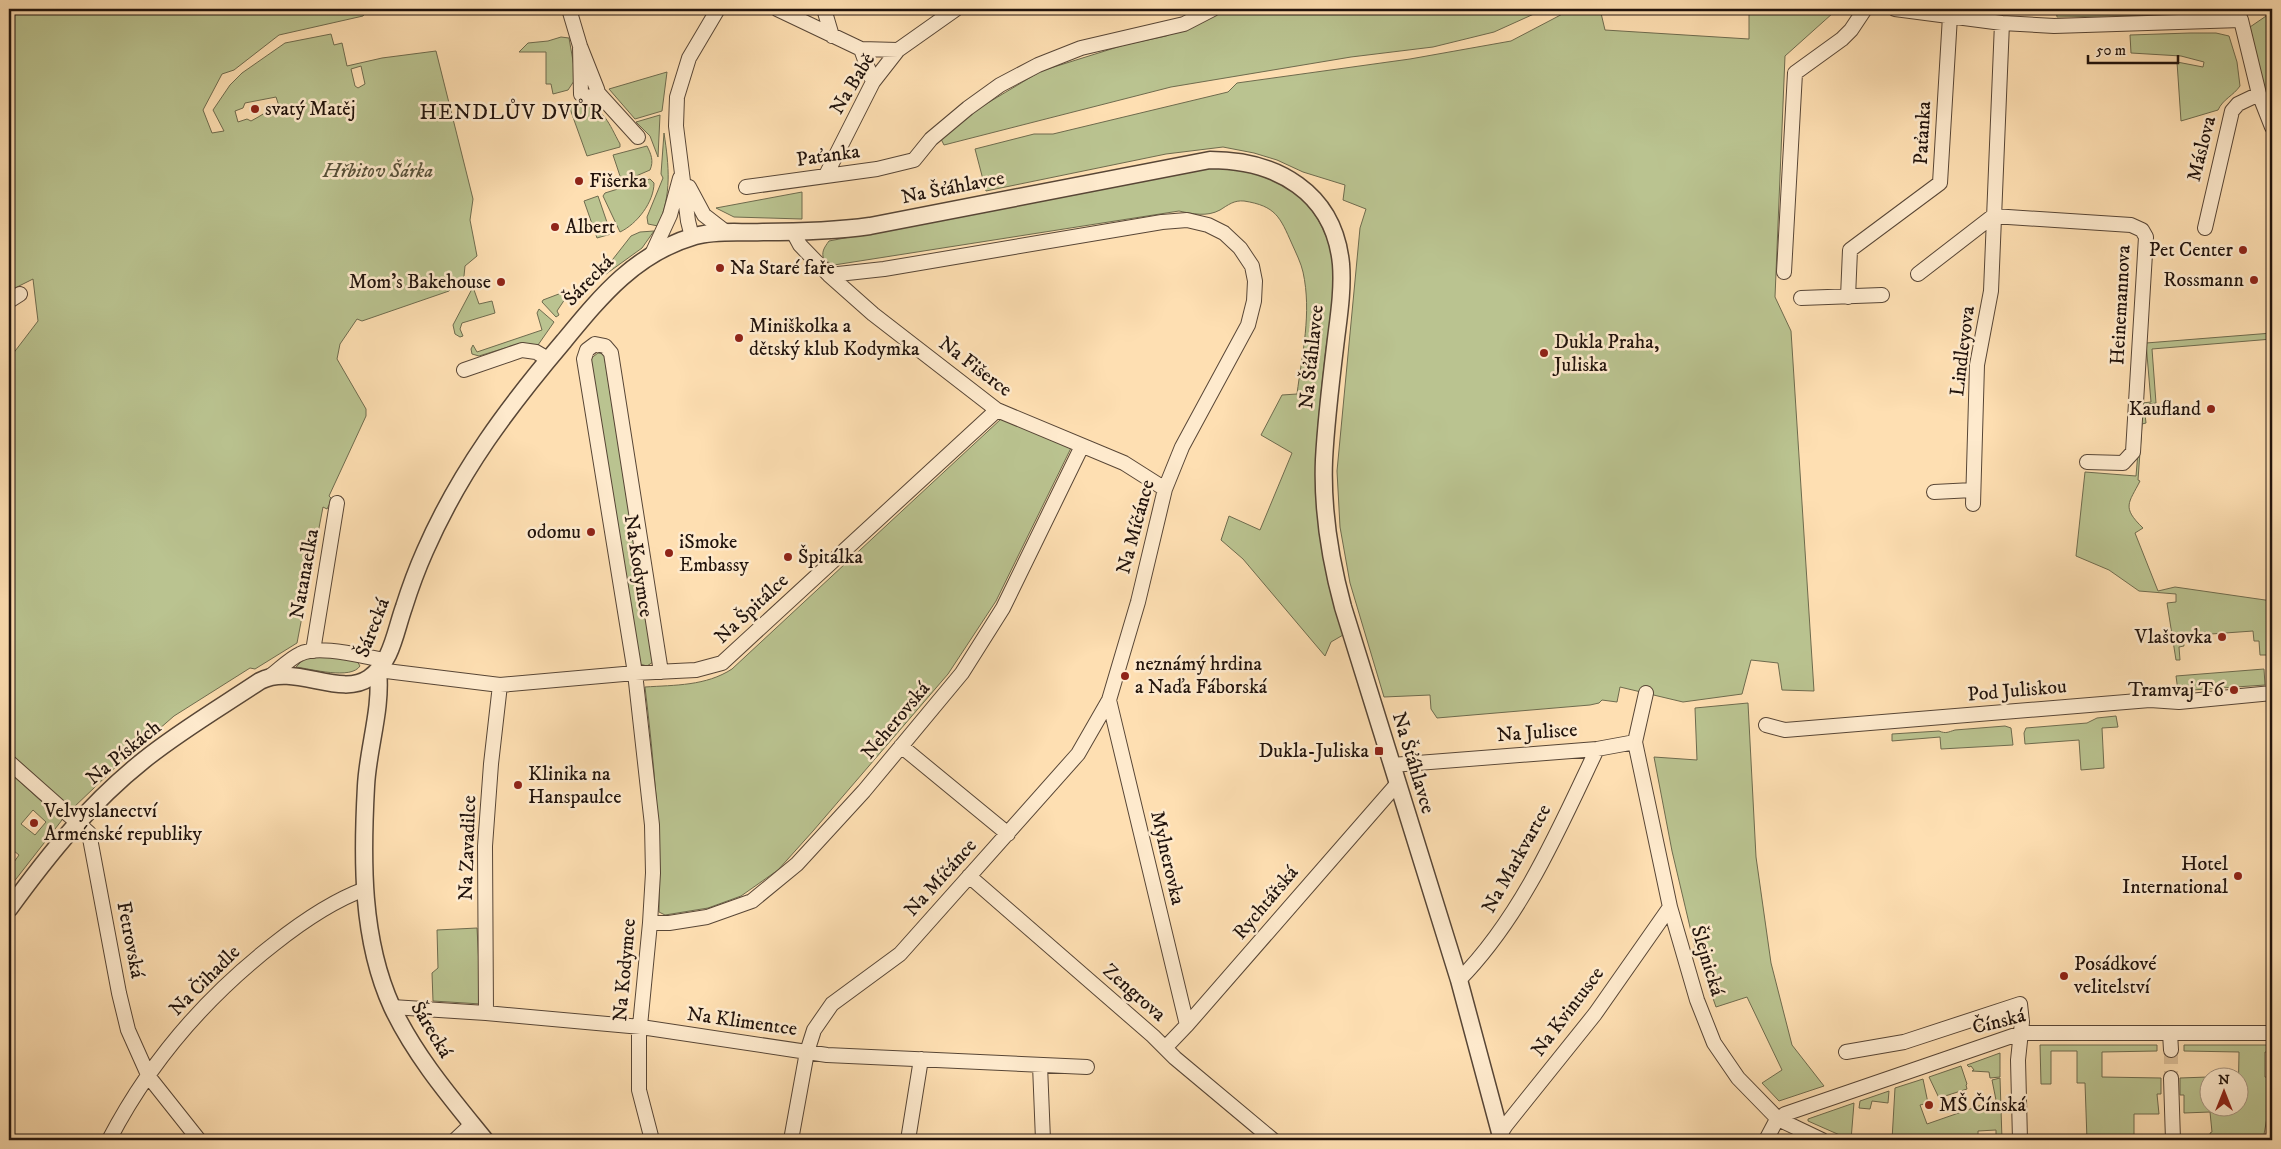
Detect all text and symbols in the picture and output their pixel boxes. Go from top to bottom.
scale bar [2088,32,2178,64]
text: 50 m [2096,41,2126,60]
street label: Na Babě [825,49,881,119]
place label: svatý Matěj [265,97,355,122]
district label: HENDLŮV DVŮR [420,98,604,126]
street label: Paťanka [1909,100,1937,166]
marker: svatý Matěj [249,103,261,115]
street label: Máslova [2182,113,2222,184]
street label: Paťanka [795,139,862,173]
park label: Hřbitov Šárka [322,159,433,184]
street label: Na Šťáhlavce [899,165,1007,210]
place label: Fišerka [589,169,648,194]
marker: Fišerka [573,175,585,187]
place label: Albert [565,215,615,240]
marker: Albert [549,221,561,233]
place label: Pet Center [2149,238,2234,263]
street label: Heinemannova [2105,244,2137,366]
marker: Pet Center [2237,244,2249,256]
street label: Šárecká [558,249,620,312]
place label: Na Staré faře [730,256,835,281]
marker: Na Staré faře [714,262,726,274]
place label: Rossmann [2163,268,2245,293]
place label: Mom’s Bakehouse [349,270,491,295]
marker: Rossmann [2248,274,2260,286]
marker: Mom’s Bakehouse [495,276,507,288]
street label: Na Šťáhlavce [1293,304,1330,410]
street label: Lindleyova [1945,304,1981,397]
place label: Miniškolka a dětský klub Kodymka [749,314,920,362]
place label: Dukla Praha, Juliska [1552,330,1659,378]
street label: Na Fišerce [933,331,1017,403]
marker: Miniškolka a dětský klub Kodymka [733,332,745,344]
marker: Dukla Praha, Juliska [1538,347,1550,359]
place label: Kaufland [2129,397,2201,422]
marker: Kaufland [2205,403,2217,415]
street label: Na Míčánce [1111,477,1161,577]
street label: Na Kodymce [618,513,658,619]
place label: odomu [527,520,581,545]
marker: odomu [585,526,597,538]
street label: Natanaelka [285,527,325,621]
place label: iSmoke Embassy [679,530,749,578]
place label: Špitálka [798,544,863,570]
marker: iSmoke Embassy [663,547,675,559]
marker: Špitálka [782,551,794,563]
street label: Na Špitálce [709,568,794,650]
street label: Šárecká [349,594,396,661]
place label: Vlaštovka [2134,625,2213,650]
marker: Vlaštovka [2216,631,2228,643]
place label: neznámý hrdina a Naďa Fáborská [1135,652,1268,700]
marker: neznámý hrdina a Naďa Fáborská [1119,670,1131,682]
street label: Pod Juliskou [1966,674,2068,708]
street label: Neherovská [856,677,936,765]
place label: Tramvaj T6 [2128,678,2225,703]
marker: Tramvaj T6 [2228,684,2240,696]
street label: Na Šťáhlavce [1386,709,1441,817]
street label: Na Pískách [81,715,167,791]
street label: Na Julisce [1496,718,1578,748]
place label: Dukla-Juliska [1258,739,1369,764]
marker: Dukla-Juliska [1373,745,1385,757]
place label: Klinika na Hanspaulce [528,762,621,810]
marker: Klinika na Hanspaulce [512,779,524,791]
street label: Na Zavadilce [454,795,482,901]
place label: Velvyslanectví Arménské republiky [43,799,203,847]
street label: Na Markvartce [1477,800,1557,918]
street label: Mylnerovka [1144,809,1190,908]
marker: Velvyslanectví Arménské republiky [28,817,40,829]
street label: Na Míčánce [899,834,983,922]
place label: Hotel International [2122,852,2228,900]
street label: Rychtářská [1228,861,1304,945]
marker: Hotel International [2232,870,2244,882]
street label: Fetrovská [110,900,150,981]
street label: Na Kodymce [608,917,642,1023]
street label: Šlejnická [1684,923,1731,1000]
street label: Na Čihadle [164,940,246,1022]
place label: Posádkové velitelství [2073,952,2157,1000]
street label: Zengrova [1097,959,1171,1028]
street label: Na Kvintusce [1526,962,1610,1062]
marker: Posádkové velitelství [2058,970,2070,982]
street label: Šárecká [404,997,459,1063]
street label: Na Klimentce [685,1002,799,1042]
street label: Čínská [1970,1002,2029,1041]
north arrow [2198,1066,2248,1116]
text: N [2218,1071,2230,1089]
place label: MŠ Čínská [1939,1092,2026,1118]
marker: MŠ Čínská [1923,1099,1935,1111]

